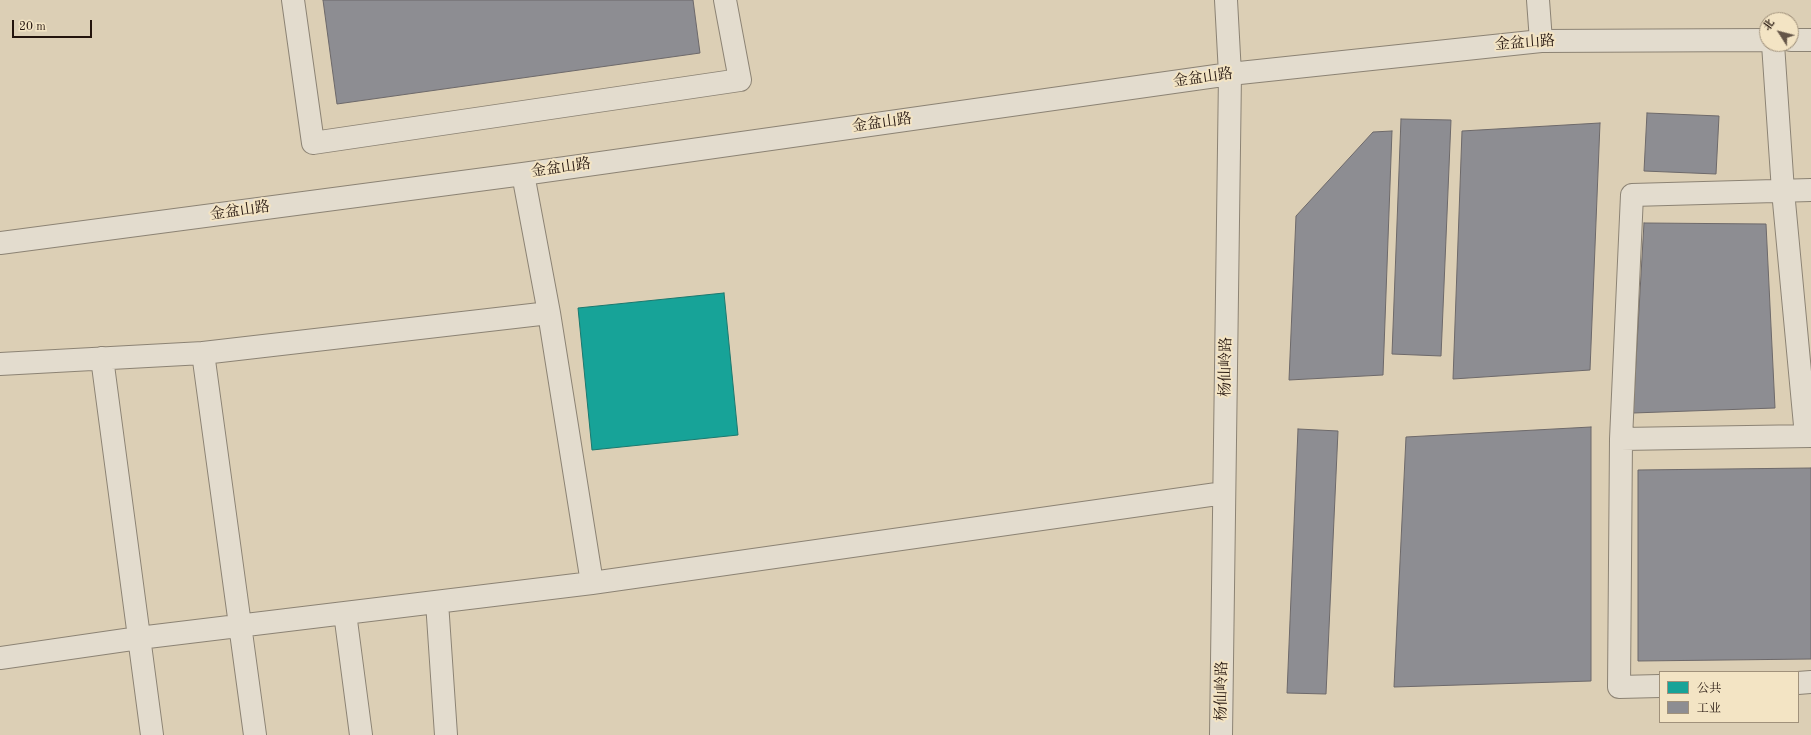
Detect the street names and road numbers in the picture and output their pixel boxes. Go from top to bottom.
street label: 金盆山路 [1494,32,1556,54]
street label: 金盆山路 [1172,65,1234,91]
street label: 金盆山路 [851,110,913,136]
street label: 金盆山路 [530,155,592,181]
street label: 金盆山路 [209,198,271,224]
street label: 杨仙岭路 [1216,337,1236,397]
street label: 杨仙岭路 [1212,661,1232,721]

